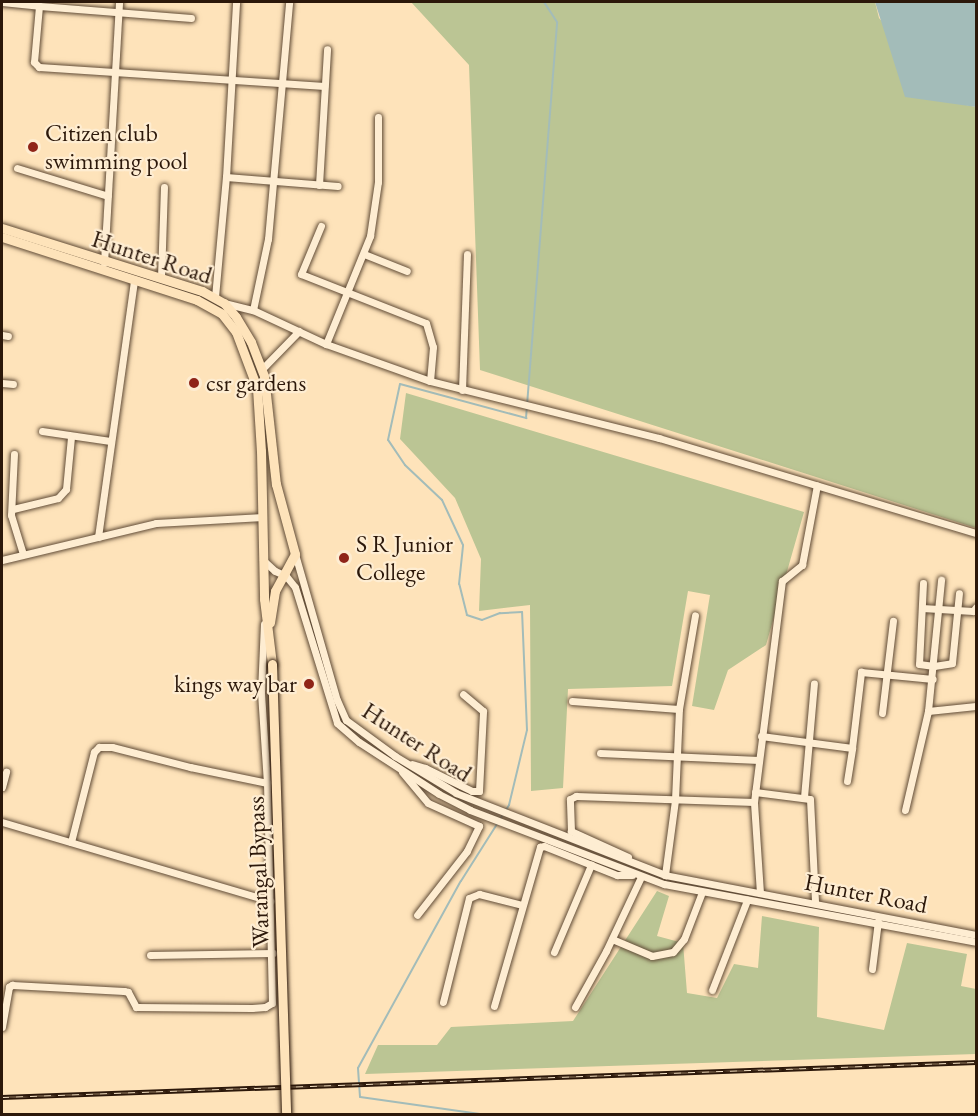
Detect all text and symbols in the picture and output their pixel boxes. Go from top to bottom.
place label: Citizen club swimming pool [45,119,188,175]
marker: Citizen club swimming pool [26,140,40,154]
street label: Hunter Road [88,224,216,290]
place label: csr gardens [206,369,306,397]
marker: csr gardens [187,376,201,390]
place label: S R Junior College [356,530,453,586]
marker: S R Junior College [337,551,351,565]
place label: kings way bar [174,670,297,698]
marker: kings way bar [302,677,316,691]
street label: Hunter Road [357,696,477,788]
street label: Warangal Bypass [241,796,275,948]
street label: Hunter Road [802,867,930,919]

